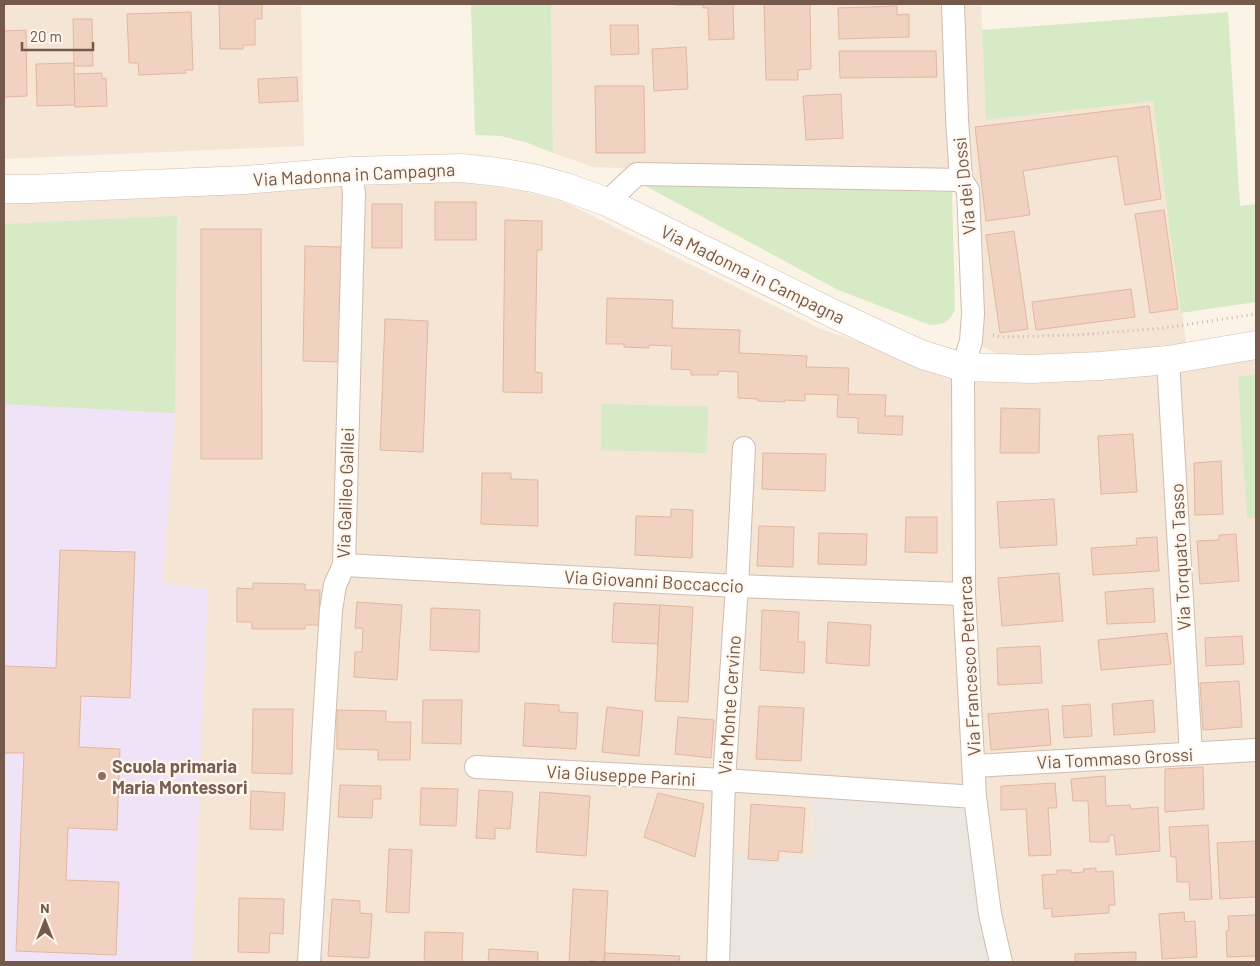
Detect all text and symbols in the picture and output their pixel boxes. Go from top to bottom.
scale bar [22,20,94,52]
text: 20 m [30,27,62,45]
street label: Via dei Dossi [948,136,980,236]
street label: Via Madonna in Campagna [252,158,456,190]
street label: Via Madonna in Campagna [657,220,849,328]
street label: Via Galileo Galilei [332,427,358,559]
street label: Via Torquato Tasso [1165,483,1195,631]
street label: Via Giovanni Boccaccio [563,565,745,597]
street label: Via Francesco Petrarca [953,575,985,757]
street label: Via Monte Cervino [713,634,745,776]
street label: Via Tommaso Grossi [1036,743,1194,773]
place label: Scuola primaria Maria Montessori [112,755,248,798]
street label: Via Giuseppe Parini [546,760,696,790]
marker: Scuola primaria Maria Montessori [96,770,108,782]
north arrow [20,896,70,946]
text: N [40,899,50,916]

